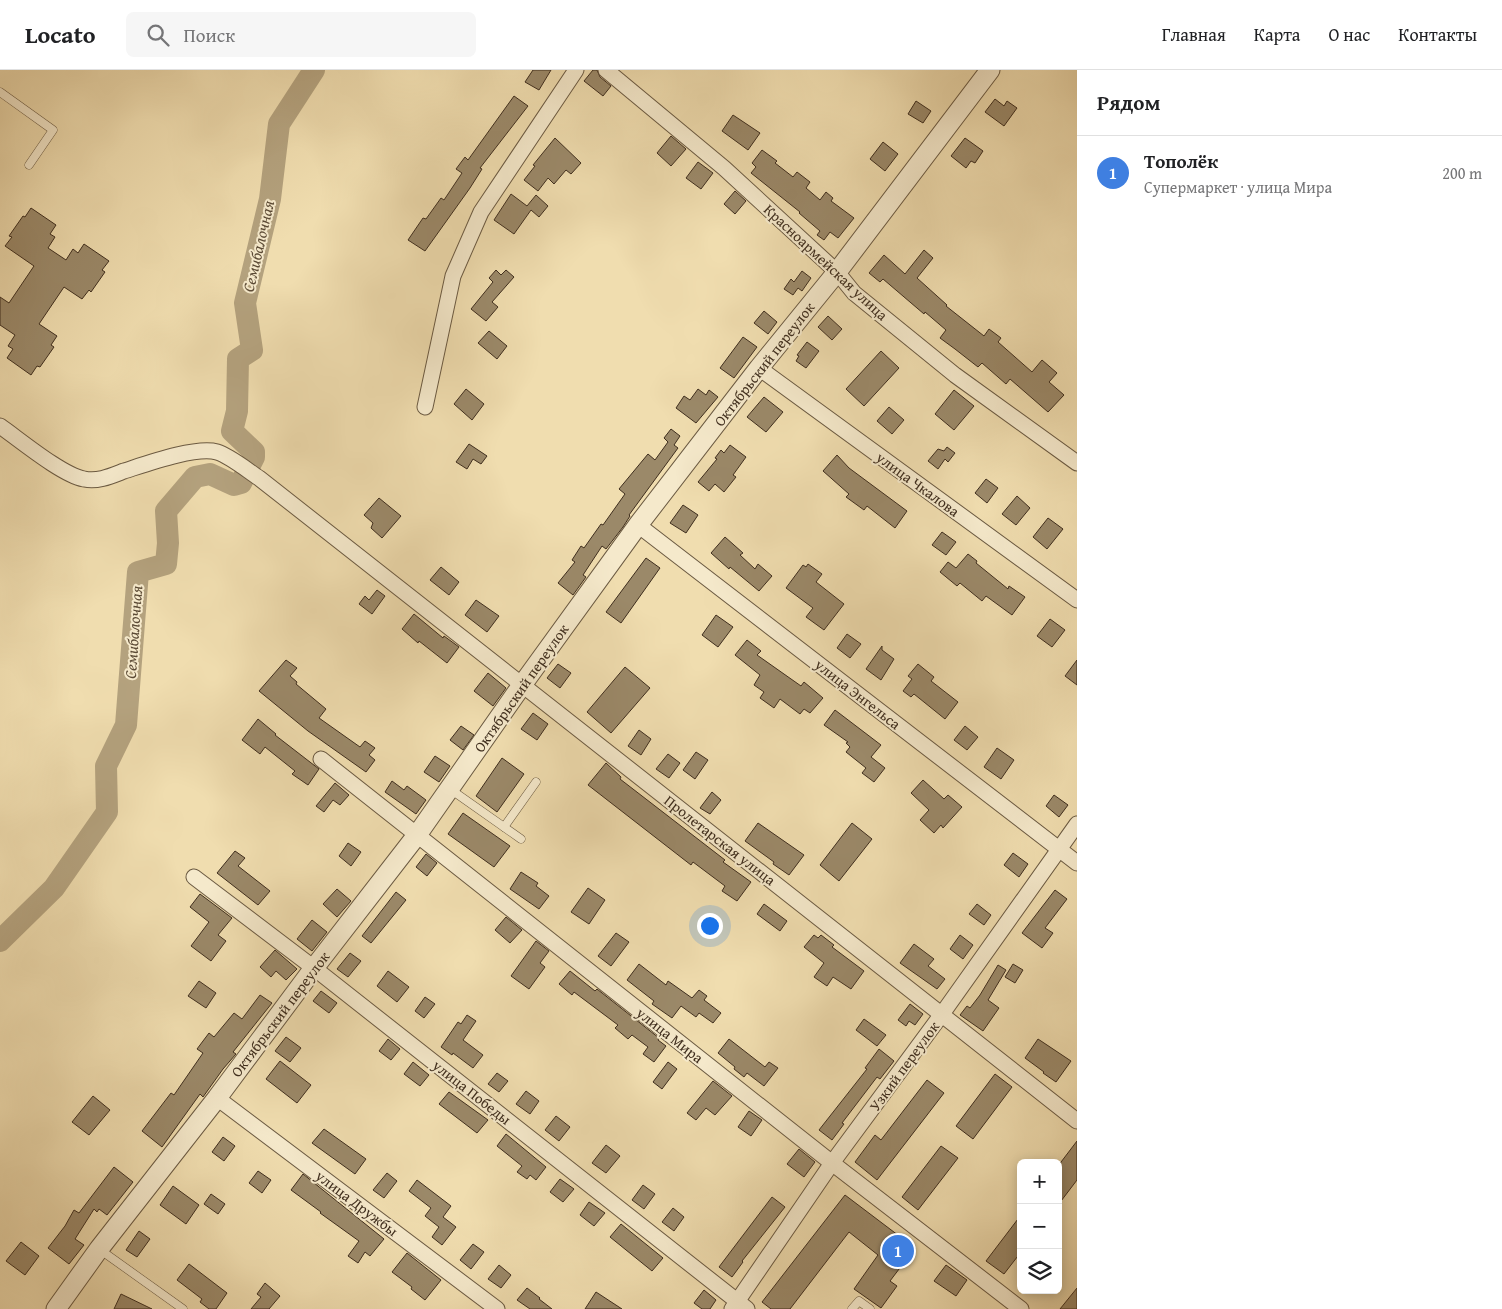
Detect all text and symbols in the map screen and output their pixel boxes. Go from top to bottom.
search box [126,12,476,57]
text: Locato [25,17,96,52]
icon: search [144,21,172,49]
text: Поиск [184,21,235,49]
text: Главная [1162,21,1226,48]
text: Карта [1254,21,1300,48]
text: О нас [1328,21,1370,48]
text: Контакты [1398,21,1477,48]
text: Рядом [1097,87,1160,118]
text: Тополёк [1144,147,1218,175]
text: 1 [1109,161,1117,185]
text: 200 m [1442,161,1482,185]
text: Супермаркет · улица Мира [1144,175,1332,199]
water label: Семибалочная [236,198,280,294]
street label: Красноармейская улица [759,199,893,326]
street label: Октябрьский переулок [709,297,819,430]
street label: улица Чкалова [871,446,965,522]
water label: Семибалочная [118,584,148,679]
street label: Октябрьский переулок [469,619,573,756]
street label: улица Энгельса [810,653,906,735]
street label: Пролетарская улица [660,790,781,891]
your location [697,913,723,939]
street label: Октябрьский переулок [226,947,334,1081]
street label: улица Мира [631,1002,709,1068]
street label: Узкий переулок [864,1017,944,1115]
street label: улица Победы [428,1054,516,1130]
map controls [1017,1159,1062,1294]
button: + [1017,1159,1062,1204]
street label: улица Дружбы [311,1164,403,1241]
button: − [1017,1204,1062,1249]
pin: 1 [882,1232,914,1270]
button: layers [1017,1249,1062,1294]

